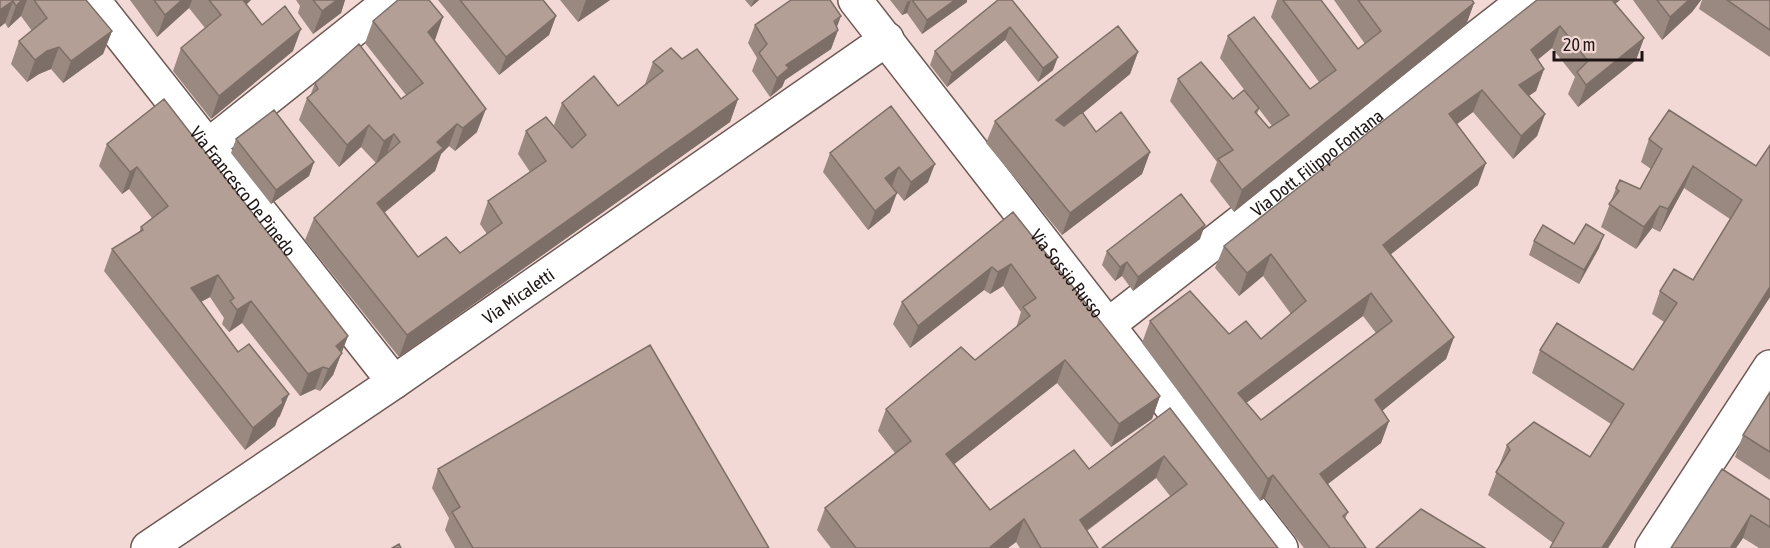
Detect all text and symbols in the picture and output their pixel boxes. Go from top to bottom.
scale bar [1554,24,1642,62]
text: 20 m [1563,34,1595,55]
street label: Via Dott. Filippo Fontana [1247,104,1387,220]
street label: Via Francesco De Pinedo [186,122,301,260]
street label: Via Sossio Russo [1026,225,1108,322]
street label: Via Micaletti [478,263,558,328]

